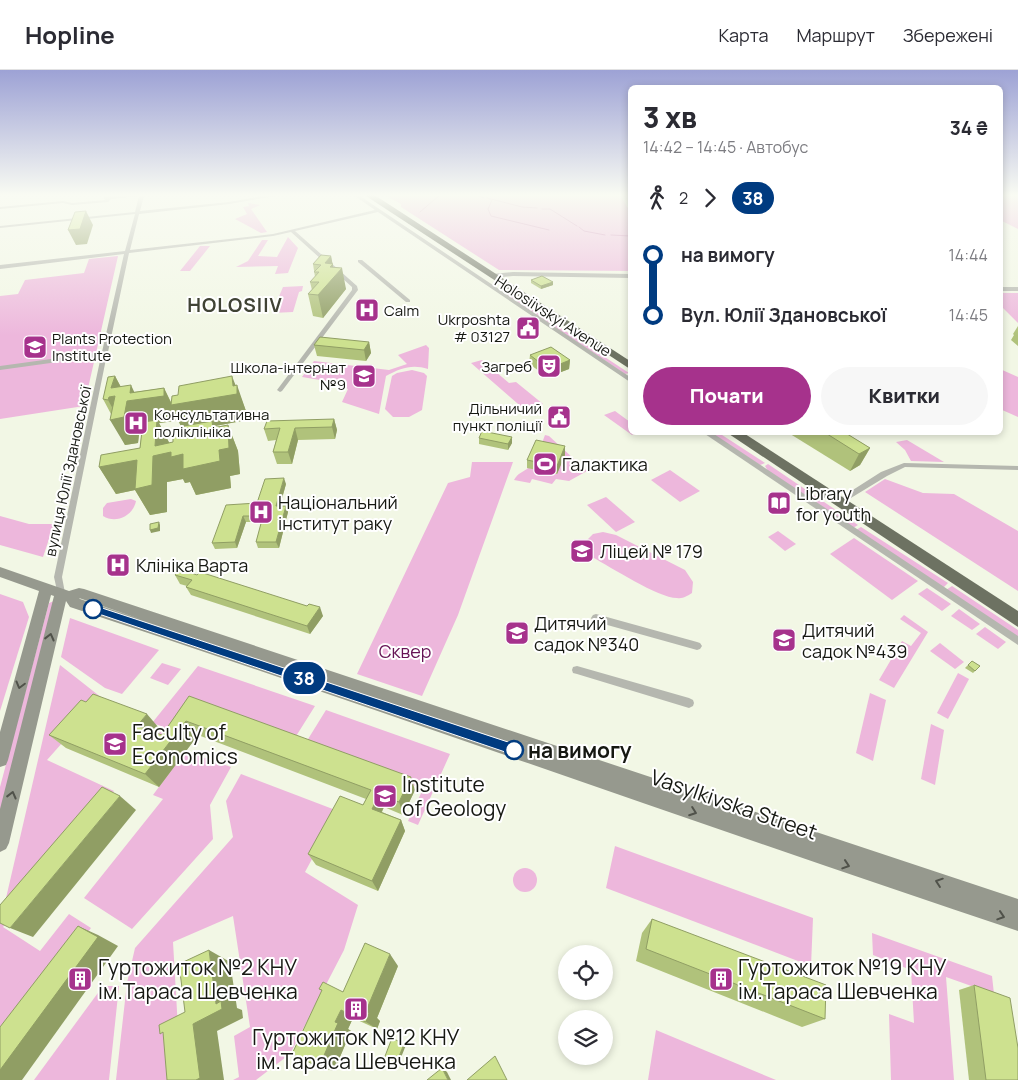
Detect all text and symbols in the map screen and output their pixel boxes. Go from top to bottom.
text: Hopline [25,18,115,51]
text: Карта [718,23,768,47]
text: Маршрут [796,23,875,47]
text: Збережені [903,23,993,47]
text: 3 хв [643,98,697,136]
text: 34 ₴ [950,115,988,141]
text: 14:42 – 14:45 · Автобус [643,136,808,158]
icon: walk [643,184,671,212]
icon: forward [696,184,724,212]
text: 38 [742,186,764,210]
text: 2 [679,187,688,209]
text: на вимогу [681,242,775,268]
text: 14:44 [949,244,988,266]
street label: Holosiivskyi Avenue [491,271,615,362]
district label: HOLOSIIV [187,292,283,318]
hospital icon: Calm [354,297,380,323]
place label: Calm [384,300,419,321]
text: Вул. Юлії Здановської [681,302,887,328]
text: 14:45 [949,304,988,326]
place label: Ukrposhta # 03127 [438,309,510,347]
public building icon: Ukrposhta # 03127 [515,315,541,341]
place label: Plants Protection Institute [52,328,172,366]
school or university icon: Plants Protection Institute [22,334,48,360]
theatre icon: Загреб [536,353,562,379]
place label: Загреб [481,356,532,377]
place label: Школа-інтернат №9 [231,357,346,395]
school or university icon: Школа-інтернат №9 [351,363,377,389]
button: Почати [643,367,811,425]
button: Квитки [821,367,988,425]
street label: вулиця Юлії Здановської [40,383,96,558]
place label: Дільничий пункт поліції [453,398,542,436]
place label: Консультативна поліклініка [154,404,269,442]
public building icon: Дільничий пункт поліції [546,404,572,430]
hospital icon: Консультативна поліклініка [123,410,149,436]
sports icon: Галактика [532,451,558,477]
place label: Галактика [562,452,648,476]
place label: Library for youth [796,481,871,526]
place label: Національний інститут раку [278,490,398,535]
library icon: Library for youth [766,490,792,516]
hospital icon: Національний інститут раку [248,499,274,525]
school or university icon: Ліцей № 179 [569,538,595,564]
place label: Ліцей № 179 [600,539,703,563]
hospital icon: Клініка Варта [105,552,131,578]
place label: Клініка Варта [136,553,248,577]
unlabelled marker [83,599,103,619]
place label: Дитячий садок №340 [534,611,639,656]
place label: Дитячий садок №439 [802,618,908,663]
school or university icon: Дитячий садок №340 [504,620,530,646]
school or university icon: Дитячий садок №439 [771,627,797,653]
one-way arrow [45,634,55,642]
park label: Сквер [379,639,431,663]
line badge: 38 [282,662,326,694]
text: 38 [293,666,315,690]
one-way arrow [15,681,26,690]
place label: Faculty of Economics [132,718,238,770]
school or university icon: Faculty of Economics [102,731,128,757]
place label: на вимогу [528,736,632,764]
marker: на вимогу [504,740,524,760]
street label: Vasylkivska Street [647,762,821,846]
place label: Institute of Geology [402,770,506,822]
school or university icon: Institute of Geology [372,783,398,809]
one-way arrow [6,791,17,800]
one-way arrow [688,806,697,816]
one-way arrow [842,859,850,869]
one-way arrow [935,878,943,888]
one-way arrow [996,910,1004,920]
map controls [558,945,613,1065]
button: locate [558,945,613,1000]
place label: Гуртожиток №2 КНУ ім.Тараса Шевченка [98,953,298,1005]
place label: Гуртожиток №19 КНУ ім.Тараса Шевченка [738,953,946,1005]
building icon: Гуртожиток №2 КНУ ім.Тараса Шевченка [67,966,93,992]
building icon: Гуртожиток №19 КНУ ім.Тараса Шевченка [708,966,734,992]
building icon: Гуртожиток №12 КНУ ім.Тараса Шевченка [343,996,369,1022]
button: layers [558,1010,613,1065]
place label: Гуртожиток №12 КНУ ім.Тараса Шевченка [252,1023,460,1075]

